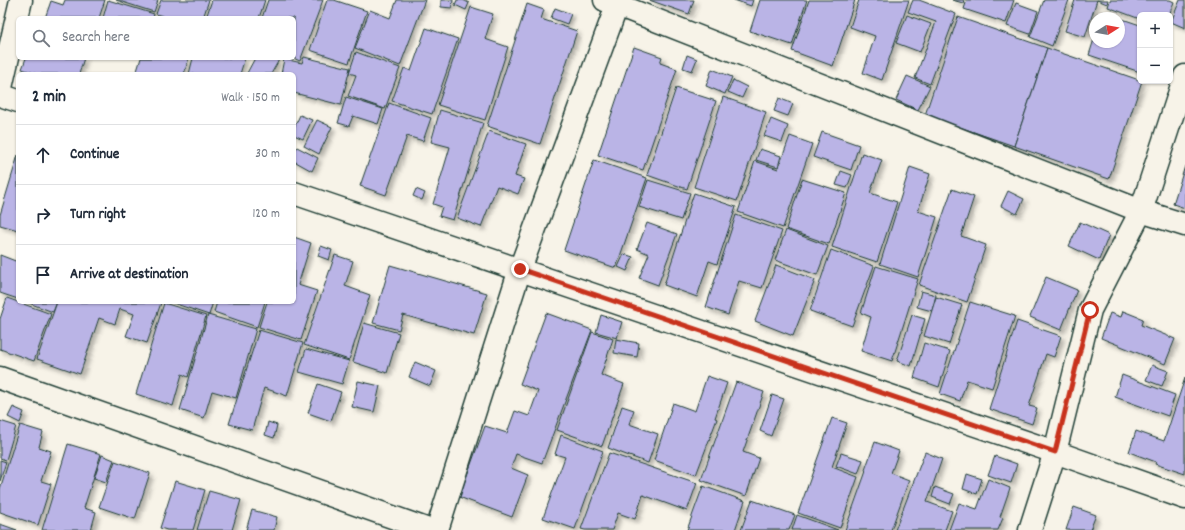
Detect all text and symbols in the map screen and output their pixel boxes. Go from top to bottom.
north arrow [1089,12,1125,48]
map controls [1137,12,1173,84]
button: + [1137,12,1173,48]
search box [16,16,296,60]
icon: search [30,27,52,49]
text: Search here [62,27,130,49]
button: − [1137,48,1173,84]
text: 2 min [32,86,66,110]
text: Walk · 150 m [221,89,280,108]
icon: ahead [32,144,54,166]
text: Continue [70,144,119,166]
text: 30 m [255,145,280,164]
icon: right [32,204,54,226]
text: Turn right [70,204,126,226]
text: 120 m [252,205,280,224]
route end [511,260,529,278]
icon: arrive [32,264,54,286]
text: Arrive at destination [70,264,188,286]
route start [1081,301,1099,319]

